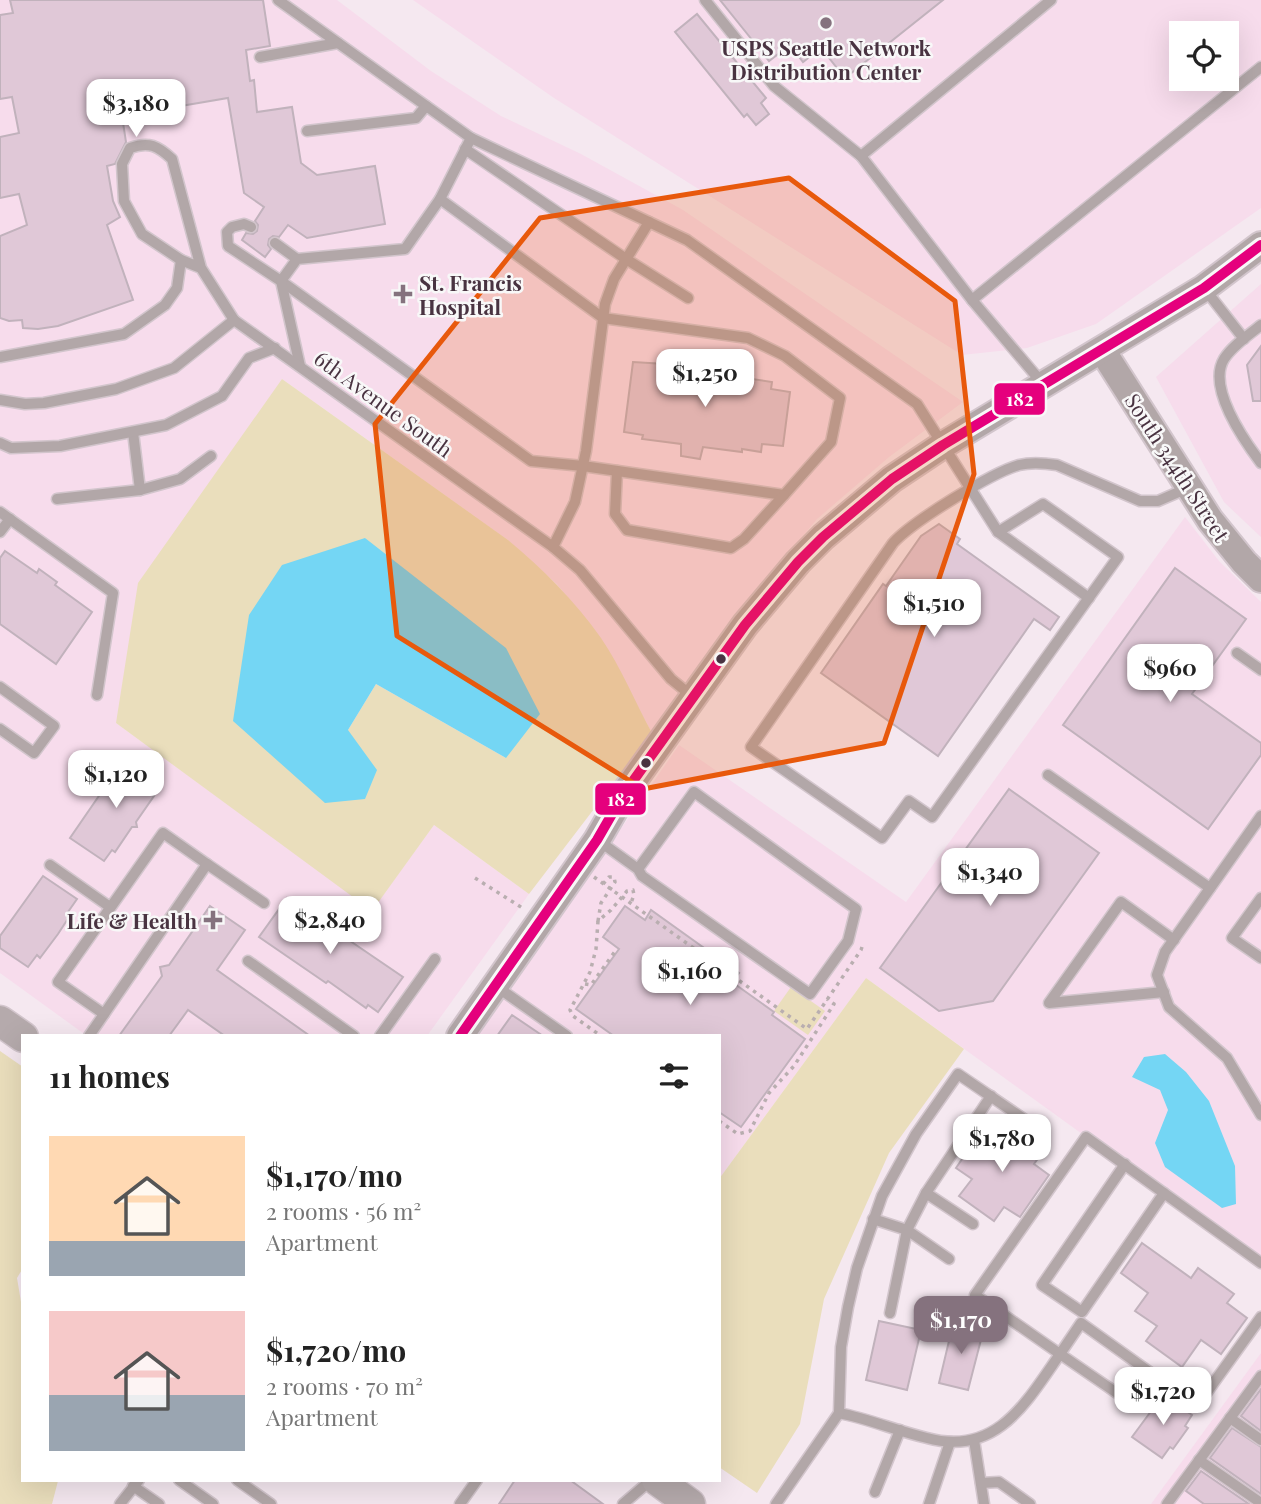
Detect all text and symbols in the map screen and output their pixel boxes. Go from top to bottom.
marker: USPS Seattle Network Distribution Center [818,15,834,31]
map controls [1169,21,1239,91]
button: locate [1169,21,1239,91]
place label: USPS Seattle Network Distribution Center [721,33,931,85]
pin: $3,180 [79,80,193,139]
text: $3,180 [102,86,170,117]
place label: St. Francis Hospital [419,268,522,320]
marker: St. Francis Hospital [393,284,413,304]
street label: 6th Avenue South [309,343,459,463]
pin: $1,250 [648,350,762,409]
text: $1,250 [672,356,738,387]
line badge: 182 [993,382,1046,416]
text: 182 [1006,385,1034,411]
street label: South 344th Street [1120,387,1237,547]
pin: $1,510 [877,580,991,639]
text: $1,510 [903,586,965,617]
pin: $960 [1129,644,1211,704]
text: $960 [1143,651,1197,682]
unlabelled marker [714,652,728,666]
pin: $1,120 [59,750,173,810]
unlabelled marker [639,756,653,770]
text: $1,120 [84,757,148,788]
line badge: 182 [594,782,647,816]
text: 182 [607,785,635,811]
pin: $1,340 [933,848,1047,908]
text: $1,340 [957,855,1023,886]
pin: $2,840 [273,897,387,956]
text: $2,840 [294,903,366,934]
place label: Life & Health [67,906,197,934]
marker: Life & Health [203,910,223,930]
pin: $1,160 [633,948,747,1007]
text: $1,160 [658,954,722,985]
text: 11 homes [49,1056,170,1096]
icon: filters [655,1057,693,1095]
pin: $1,780 [945,1114,1059,1174]
text: $1,780 [969,1121,1035,1152]
text: $1,170/mo [266,1155,402,1195]
icon: home [105,1164,189,1248]
text: 2 rooms · 56 m² [266,1195,421,1226]
text: Apartment [266,1226,378,1257]
pin: $1,170 [904,1296,1018,1356]
text: $1,170 [930,1303,992,1334]
text: $1,720/mo [266,1330,406,1370]
icon: home [105,1339,189,1423]
pin: $1,720 [1106,1368,1220,1427]
text: 2 rooms · 70 m² [266,1370,423,1401]
text: $1,720 [1130,1374,1196,1405]
text: Apartment [266,1401,378,1432]

